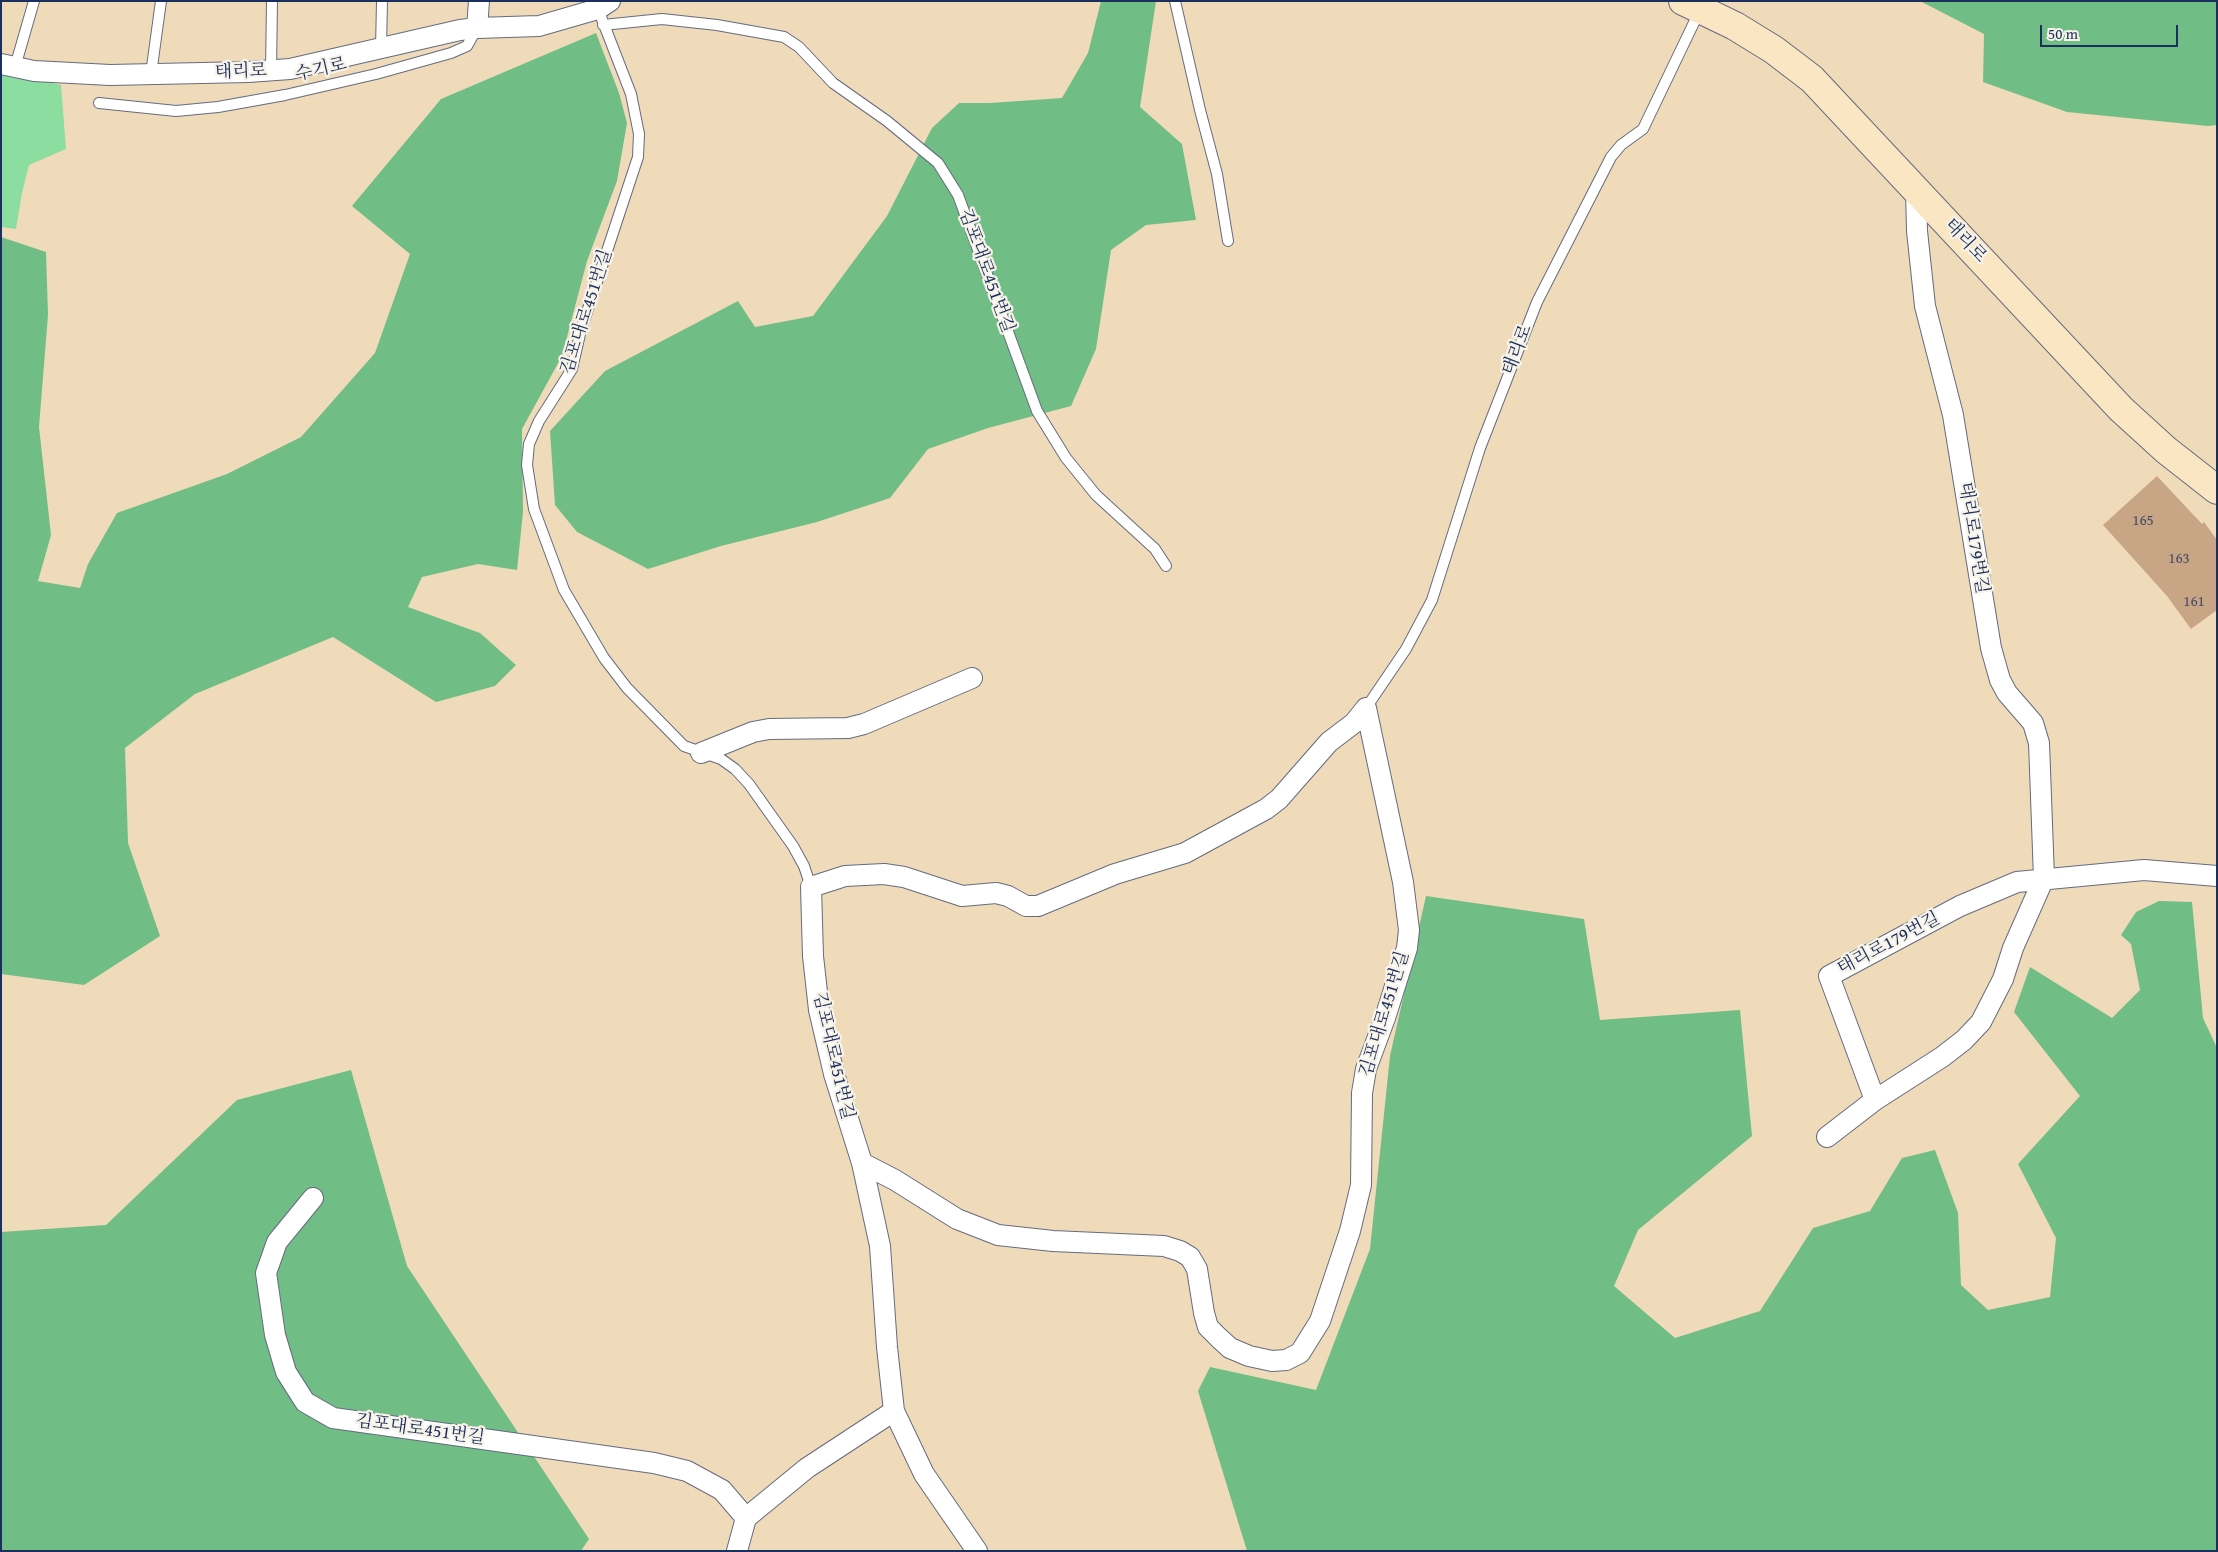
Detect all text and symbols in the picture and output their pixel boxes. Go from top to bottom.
scale bar [2043,15,2180,47]
text: 50 m [2048,23,2078,44]
street label: 수기로 [293,54,349,86]
street label: 태리로 [215,60,267,84]
street label: 김포대로451번길 [954,206,1018,336]
street label: 태리로 [1939,215,1991,267]
street label: 김포대로451번길 [557,247,617,377]
street label: 태리로 [1499,322,1537,378]
street label: 태리로179번길 [1953,481,1993,595]
house number: 165 [2132,512,2154,530]
house number: 163 [2168,550,2190,568]
house number: 161 [2183,593,2205,611]
street label: 태리로179번길 [1834,908,1944,980]
street label: 김포대로451번길 [1356,949,1414,1079]
street label: 김포대로451번길 [808,990,858,1122]
street label: 김포대로451번길 [354,1410,486,1450]

